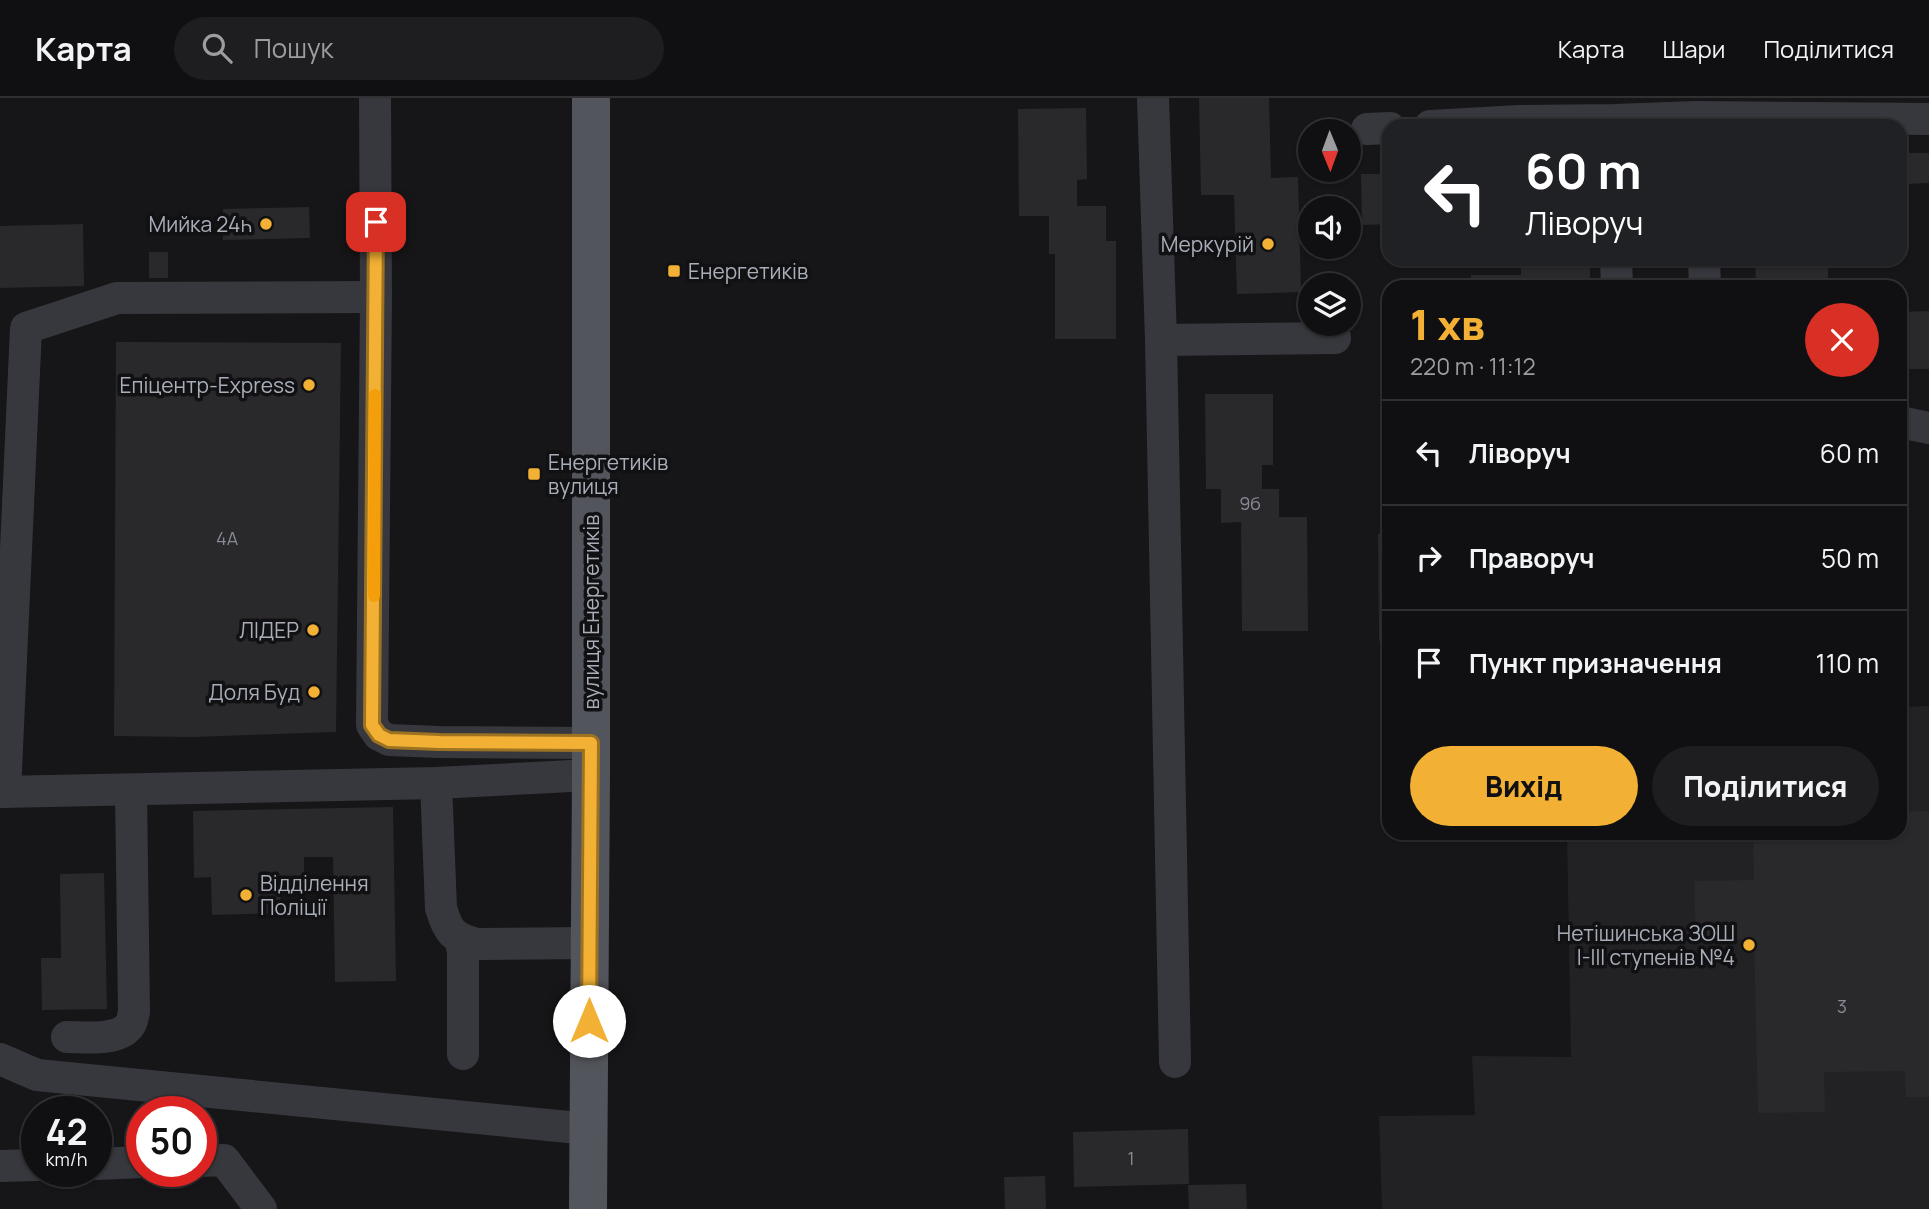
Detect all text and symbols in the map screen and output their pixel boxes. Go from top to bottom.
search box [174,17,664,80]
text: Карта [35,26,132,71]
icon: search [198,29,236,67]
text: Пошук [254,30,334,66]
text: Карта [1558,32,1625,65]
text: Шари [1663,32,1725,65]
text: Поділитися [1763,32,1894,65]
north arrow [1298,119,1362,182]
map controls [1298,119,1361,336]
text: 60 m [1525,137,1642,204]
icon: left [1410,147,1501,238]
pin [346,192,406,252]
button: sound [1298,196,1361,259]
text: Ліворуч [1525,201,1644,245]
icon: arrive [357,203,395,241]
place label: Мийка 24һ [149,210,252,238]
marker: Мийка 24һ [258,216,274,232]
place label: Меркурій [1161,230,1254,258]
marker: Меркурій [1260,236,1276,252]
place label: Енергетиків [688,257,808,285]
marker: Енергетиків [666,263,682,279]
button: layers [1298,273,1361,336]
text: 1 хв [1410,295,1485,353]
button: close [1805,303,1879,377]
text: 220 m · 11:12 [1410,350,1536,382]
place label: Епіцентр-Express [119,371,295,399]
marker: Епіцентр-Express [301,377,317,393]
icon: left [1410,434,1448,472]
text: Ліворуч [1469,435,1571,471]
text: 60 m [1820,435,1879,471]
place label: Енергетиків вулиця [548,448,668,500]
marker: Енергетиків вулиця [526,466,542,482]
house number: 9б [1239,491,1261,515]
street label: вулиця Енергетиків [577,515,605,709]
house number: 4А [216,526,239,550]
icon: right [1410,539,1448,577]
text: Праворуч [1469,540,1594,576]
text: 50 m [1821,540,1879,576]
place label: ЛІДЕР [239,616,299,644]
marker: ЛІДЕР [305,622,321,638]
icon: arrive [1410,644,1448,682]
text: Пункт призначення [1469,645,1722,681]
text: 110 m [1816,645,1879,681]
place label: Доля Буд [208,678,300,706]
marker: Доля Буд [306,684,322,700]
button: Вихід [1410,746,1638,826]
button: Поділитися [1652,746,1879,826]
place label: Відділення Поліції [260,869,369,921]
marker: Відділення Поліції [238,887,254,903]
place label: Нетішинська ЗОШ І-ІІІ ступенів №4 [1557,919,1735,971]
marker: Нетішинська ЗОШ І-ІІІ ступенів №4 [1741,937,1757,953]
position arrow [552,984,626,1058]
house number: 3 [1837,994,1847,1018]
speed limit sign: 50 [126,1096,217,1187]
text: 42 [45,1108,88,1156]
house number: 1 [1127,1146,1135,1170]
text: km/h [46,1147,87,1171]

